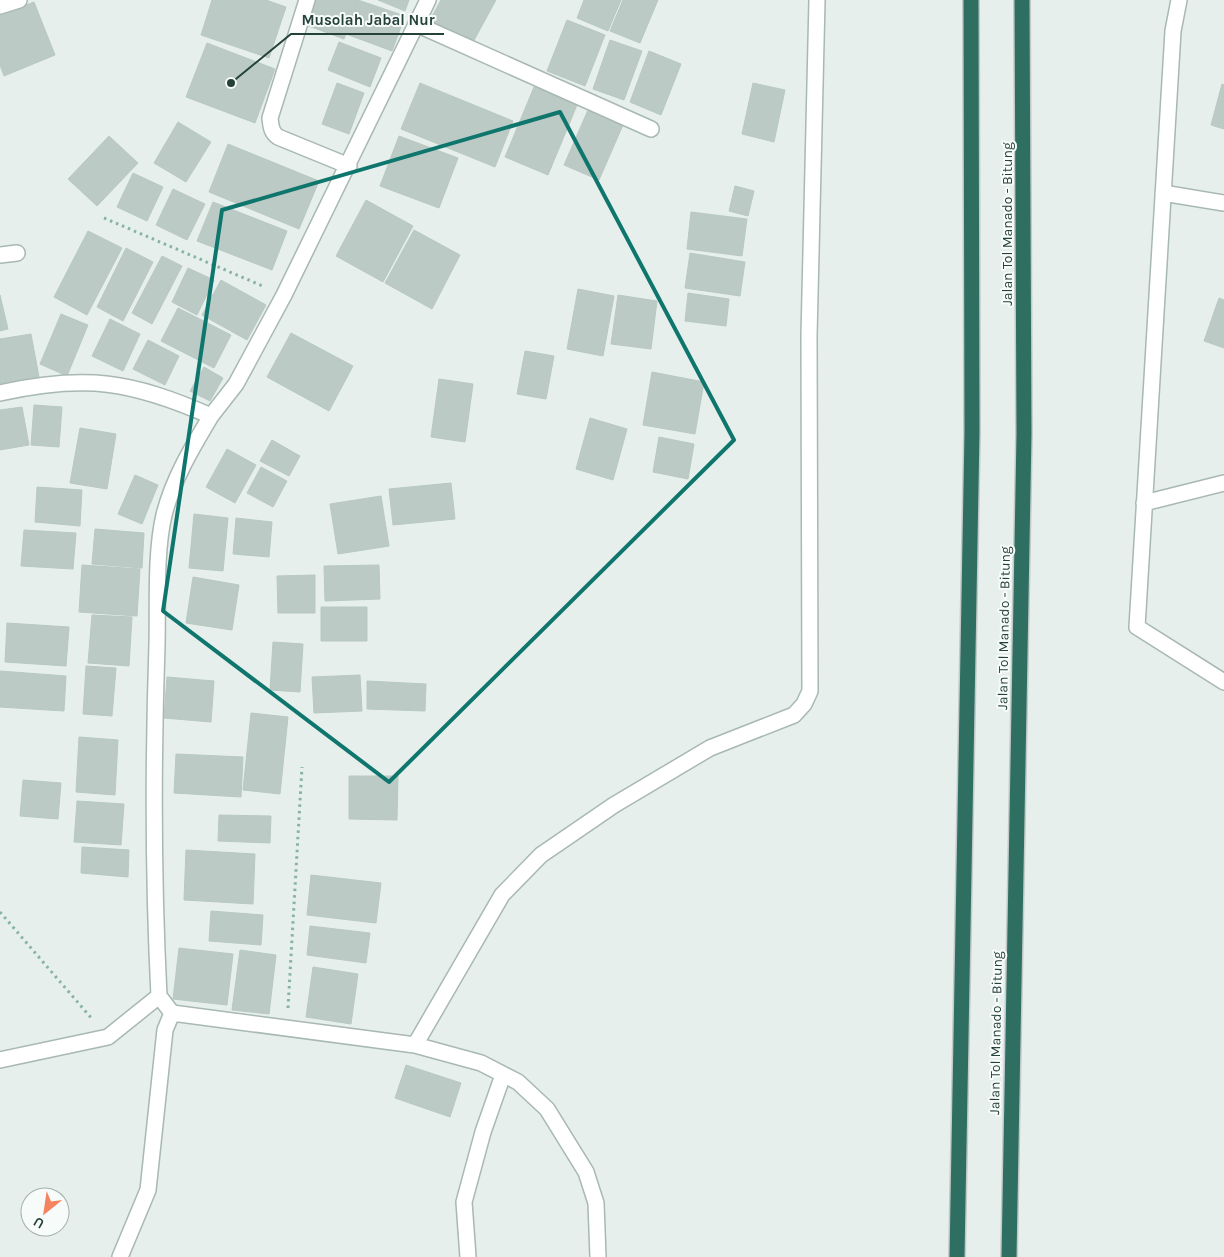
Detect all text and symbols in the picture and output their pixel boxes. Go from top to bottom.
callout: Musolah Jabal Nur [291,4,444,34]
text: Musolah Jabal Nur [301,11,435,29]
street label: Jalan Tol Manado - Bitung [999,142,1016,306]
street label: Jalan Tol Manado - Bitung [994,546,1014,710]
street label: Jalan Tol Manado - Bitung [986,951,1006,1115]
north arrow [20,1187,70,1237]
text: U [30,1213,47,1233]

